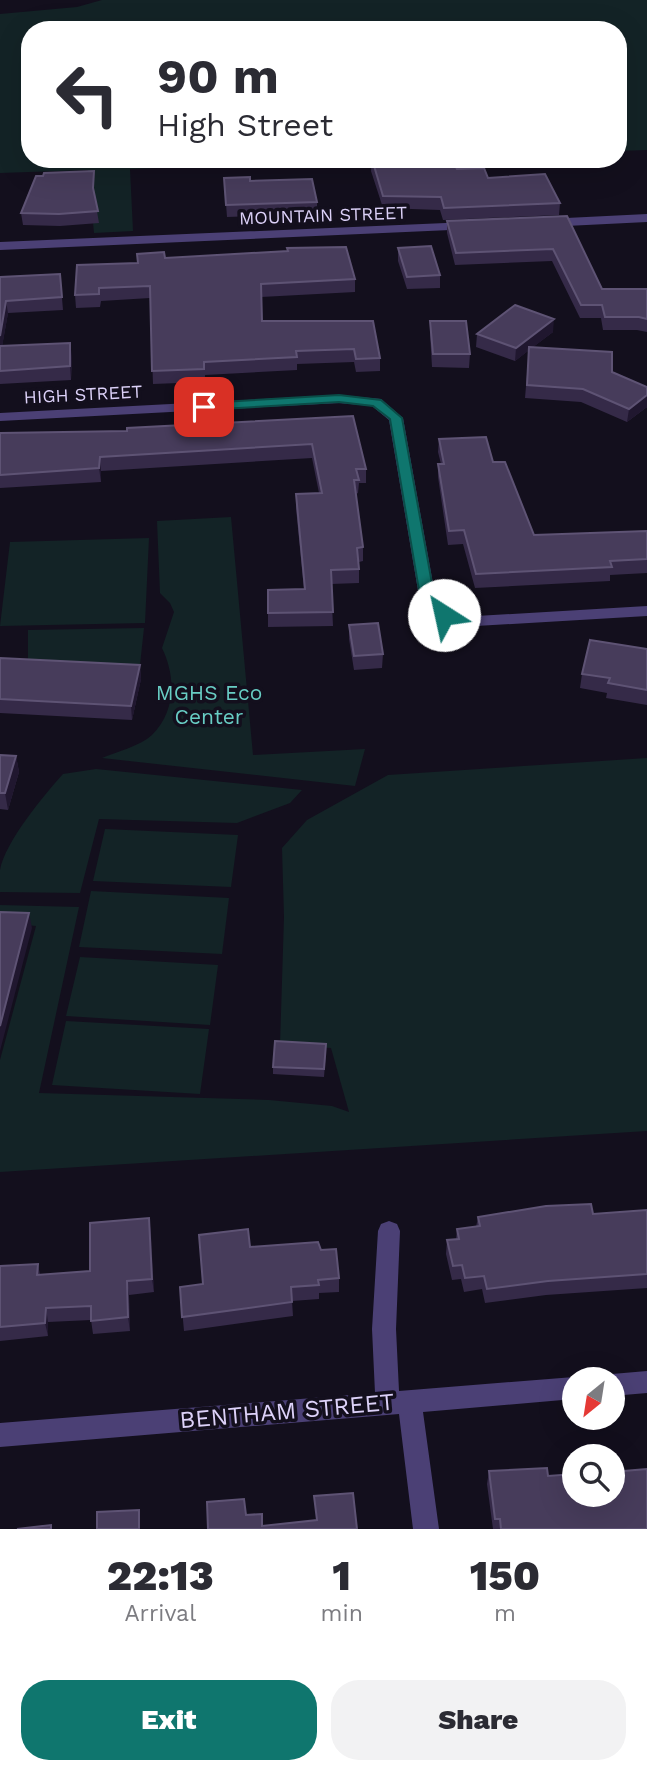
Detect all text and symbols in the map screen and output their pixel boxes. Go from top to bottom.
text: 90 m [157,47,279,105]
icon: left [42,49,133,140]
text: High Street [157,106,333,144]
street label: MOUNTAIN STREET [239,202,408,228]
pin [174,377,234,437]
street label: HIGH STREET [23,380,143,408]
icon: arrive [185,388,223,426]
position arrow [407,578,481,652]
park label: MGHS Eco Center [156,680,262,729]
north arrow [562,1367,625,1430]
map controls [562,1367,625,1507]
street label: BENTHAM STREET [178,1388,396,1434]
button: search [562,1444,625,1507]
text: 22:13 [107,1551,214,1600]
text: 1 [332,1551,351,1600]
text: 150 [470,1551,540,1600]
text: Arrival [124,1600,196,1627]
text: min [321,1600,363,1627]
text: m [494,1600,516,1627]
button: Exit [21,1680,317,1760]
button: Share [331,1680,626,1760]

